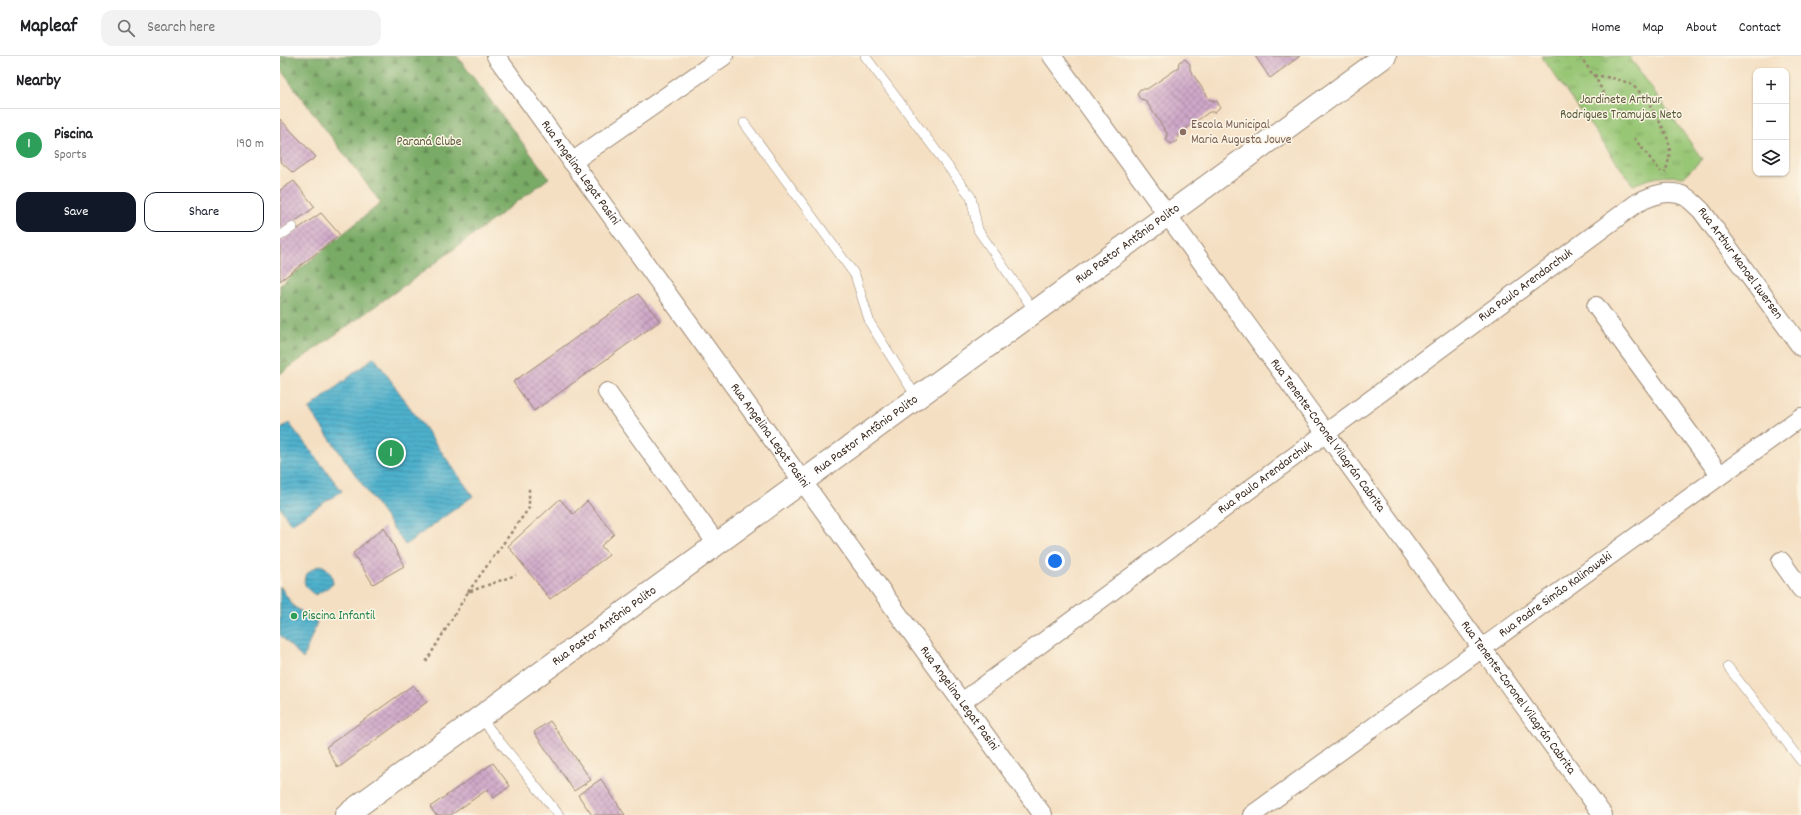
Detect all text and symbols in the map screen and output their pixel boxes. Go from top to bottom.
search box [101,10,381,46]
text: Mapleaf [20,14,77,41]
icon: search [115,17,137,39]
text: Search here [147,17,215,39]
text: Home [1591,18,1620,38]
text: Map [1642,18,1664,38]
text: About [1686,18,1717,38]
text: Contact [1739,18,1781,38]
map controls [1753,68,1789,176]
button: + [1753,68,1789,104]
text: Nearby [16,70,60,94]
park label: Jardinete Arthur Rodrigues Tramujas Neto [1560,91,1682,125]
button: − [1753,104,1789,140]
street label: Rua Angelina Legat Pasini [536,116,625,230]
place label: Escola Municipal Maria Augusta Jouve [1191,116,1292,150]
text: Piscina [54,124,93,146]
marker: Escola Municipal Maria Augusta Jouve [1178,127,1188,137]
park label: Paraná Clube [397,133,462,152]
text: 1 [28,135,30,154]
text: 190 m [236,135,264,154]
button: layers [1753,140,1789,176]
text: Sports [54,146,87,165]
button: Save [16,192,136,232]
button: Share [144,192,264,232]
street label: Rua Pastor Antônio Polito [1071,199,1184,289]
street label: Rua Arthur Manoel Iwersen [1693,203,1787,323]
street label: Rua Paulo Arendarchuk [1474,244,1577,327]
street label: Rua Tenente-Coronel Vilagrán Cabrita [1265,355,1390,517]
street label: Rua Angelina Legat Pasini [725,379,814,493]
street label: Rua Pastor Antônio Polito [810,390,923,480]
street label: Rua Paulo Arendarchuk [1214,437,1316,519]
pin: 1 [378,438,404,468]
street label: Rua Padre Simão Kalinowski [1495,547,1617,643]
your location [1045,551,1065,571]
street label: Rua Pastor Antônio Polito [548,581,661,671]
place label: Piscina Infantil [302,607,375,626]
marker: Piscina Infantil [289,611,299,621]
street label: Rua Tenente-Coronel Vilagrán Cabrita [1456,617,1581,779]
street label: Rua Angelina Legat Pasini [915,642,1004,755]

